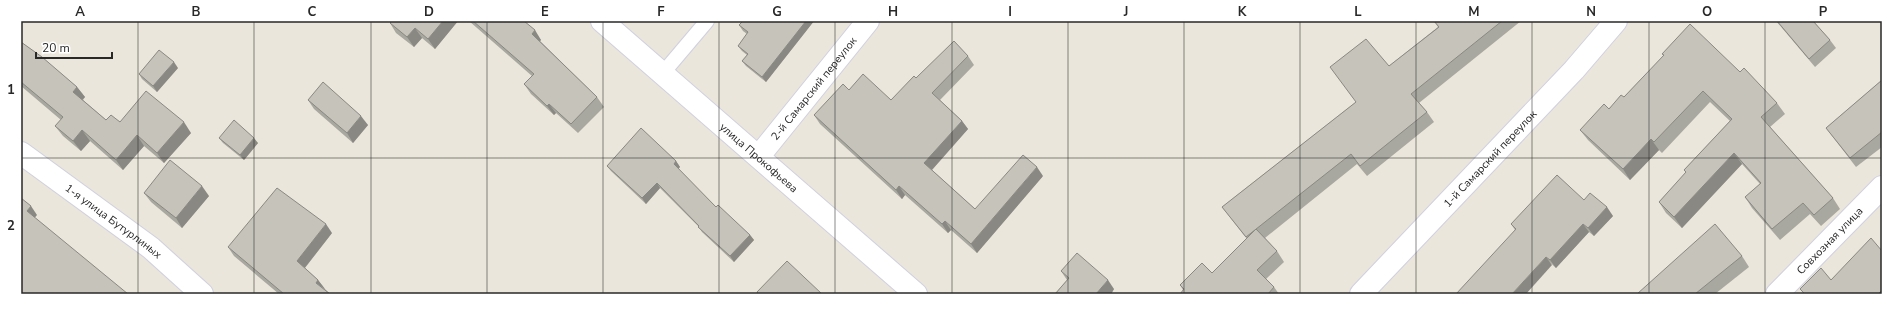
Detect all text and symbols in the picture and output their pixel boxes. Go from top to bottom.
text: A [75,3,85,21]
text: B [192,3,201,21]
text: C [308,3,317,21]
text: D [424,3,434,21]
text: E [541,3,549,21]
text: F [657,3,665,21]
text: G [772,3,782,21]
text: H [888,3,898,21]
text: I [1008,3,1012,21]
text: J [1123,3,1128,21]
text: K [1238,3,1247,21]
text: L [1354,3,1362,21]
text: M [1468,3,1480,21]
text: N [1586,3,1596,21]
text: O [1702,3,1712,21]
text: P [1819,3,1828,21]
scale bar [36,34,112,60]
street label: 2-й Самарский переулок [768,34,860,143]
text: 20 m [42,40,70,56]
text: 1 [7,81,15,99]
street label: 1-й Самарский переулок [1440,107,1540,211]
street label: улица Прокофьева [716,120,801,196]
street label: 1-я улица Бутурлиных [62,181,165,262]
street label: Совхозная улица [1793,204,1866,278]
text: 2 [7,217,15,235]

